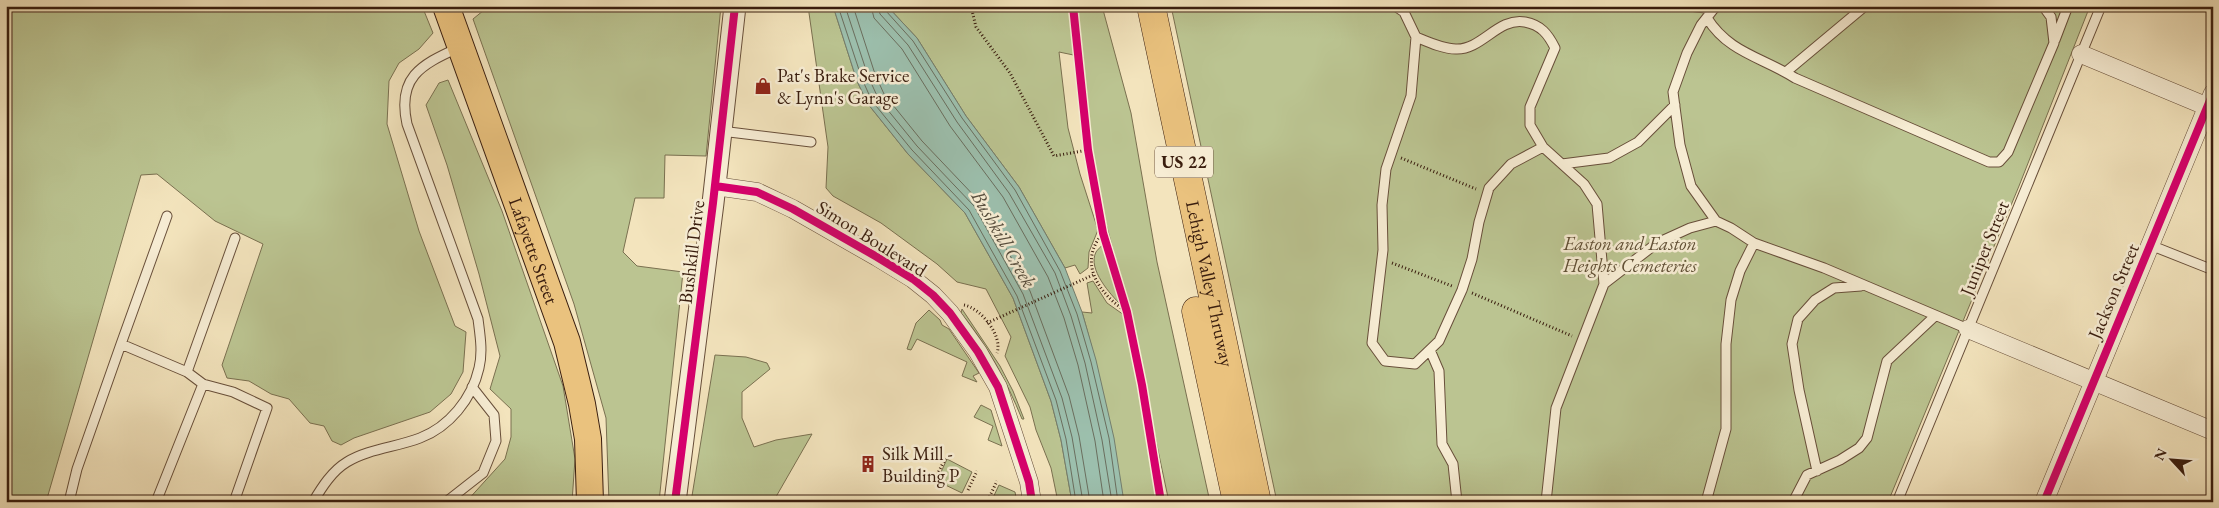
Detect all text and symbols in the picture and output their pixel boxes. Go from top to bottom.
place label: Pat's Brake Service & Lynn's Garage [777,63,909,110]
shop icon: Pat's Brake Service & Lynn's Garage [753,76,773,96]
road number: US 22 [1155,146,1213,178]
water label: Bushkill Creek [965,185,1042,292]
street label: Lafayette Street [503,194,564,308]
street label: Simon Boulevard [812,195,932,283]
street label: Juniper Street [1953,197,2015,301]
street label: Lehigh Valley Thruway [1180,198,1240,370]
street label: Bushkill Drive [673,199,710,305]
park label: Easton and Easton Heights Cemeteries [1562,231,1698,278]
street label: Jackson Street [2081,239,2145,345]
north arrow [2146,436,2196,486]
place label: Silk Mill - Building P [882,441,960,488]
text: N [2150,445,2171,463]
building icon: Silk Mill - Building P [858,454,878,474]

